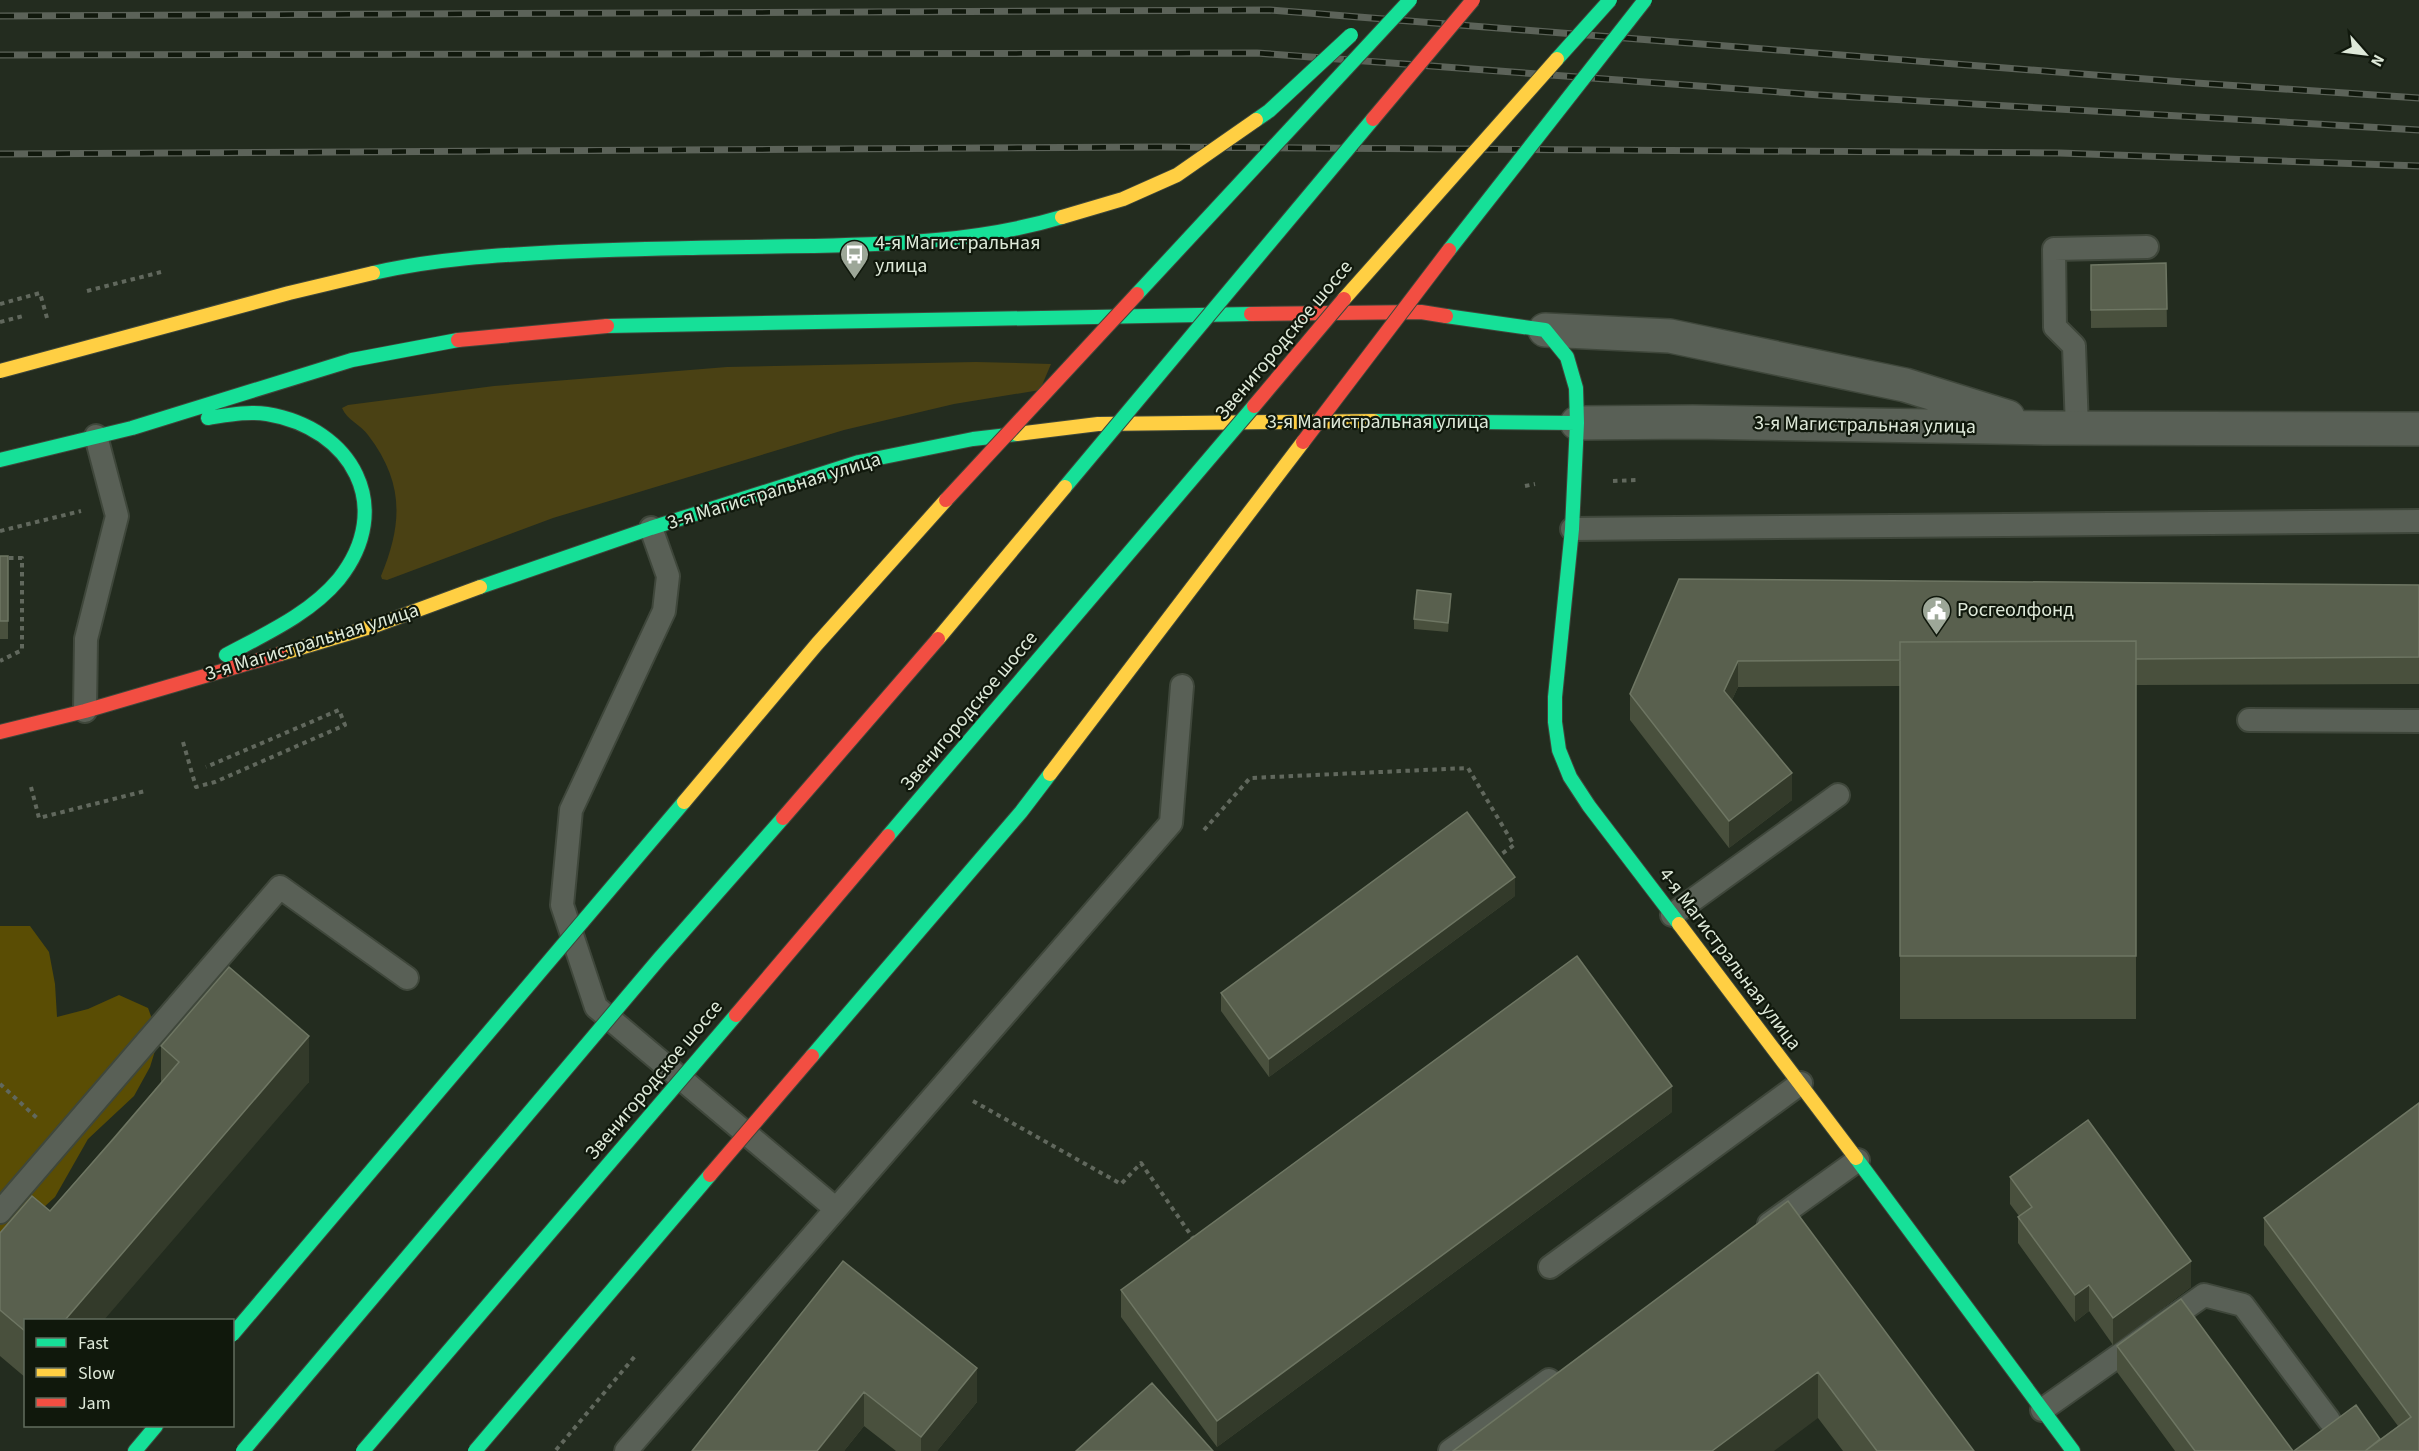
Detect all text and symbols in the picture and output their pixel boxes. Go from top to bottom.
north arrow [2335,24,2395,84]
text: N [2365,51,2390,70]
place label: 4-я Магистральная улица [875,229,1040,280]
bus stop icon: 4-я Магистральная улица [838,238,870,280]
street label: Звенигородское шоссе [1209,254,1359,426]
street label: 3-я Магистральная улица [1267,408,1489,436]
street label: 3-я Магистральная улица [1754,409,1976,441]
street label: 3-я Магистральная улица [664,445,884,537]
public building icon: Росгеолфонд [1920,594,1952,636]
street label: 3-я Магистральная улица [202,596,422,688]
place label: Росгеолфонд [1957,596,2074,624]
street label: Звенигородское шоссе [894,625,1044,797]
street label: 4-я Магистральная улица [1652,862,1808,1056]
street label: Звенигородское шоссе [579,994,729,1166]
legend [24,1319,234,1427]
text: Fast [78,1331,109,1356]
text: Slow [78,1361,115,1386]
text: Jam [78,1391,111,1416]

